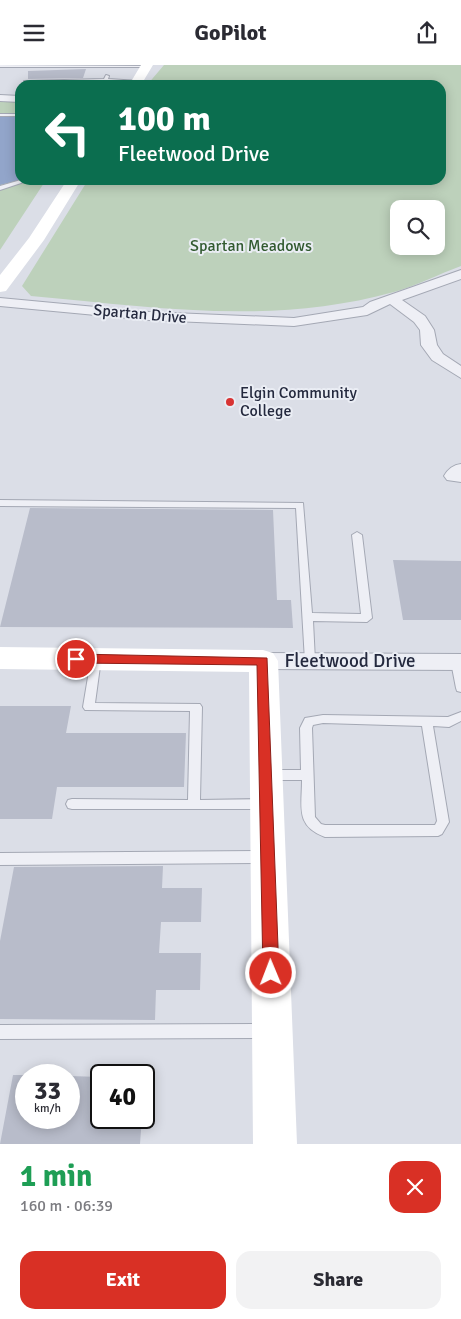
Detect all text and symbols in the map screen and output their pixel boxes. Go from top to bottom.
icon: menu [20,19,48,47]
text: GoPilot [195,19,266,46]
icon: share [413,19,441,47]
text: 100 m [118,97,211,140]
icon: left [35,100,100,165]
text: Fleetwood Drive [118,140,270,167]
map controls [390,200,445,255]
button: search [390,200,445,255]
park label: Spartan Meadows [190,236,312,256]
street label: Spartan Drive [93,300,187,328]
place label: Elgin Community College [240,383,357,421]
marker: Elgin Community College [224,396,236,408]
pin [55,638,97,680]
icon: arrive [62,645,90,673]
street label: Fleetwood Drive [284,649,416,673]
position arrow [244,946,296,998]
speed limit sign: 40 [90,1064,155,1129]
text: 33 [34,1075,61,1106]
text: km/h [34,1101,61,1116]
text: 1 min [20,1158,92,1195]
button: close [389,1161,441,1213]
text: 160 m · 06:39 [20,1196,113,1216]
button: Exit [20,1251,226,1309]
button: Share [236,1251,441,1309]

